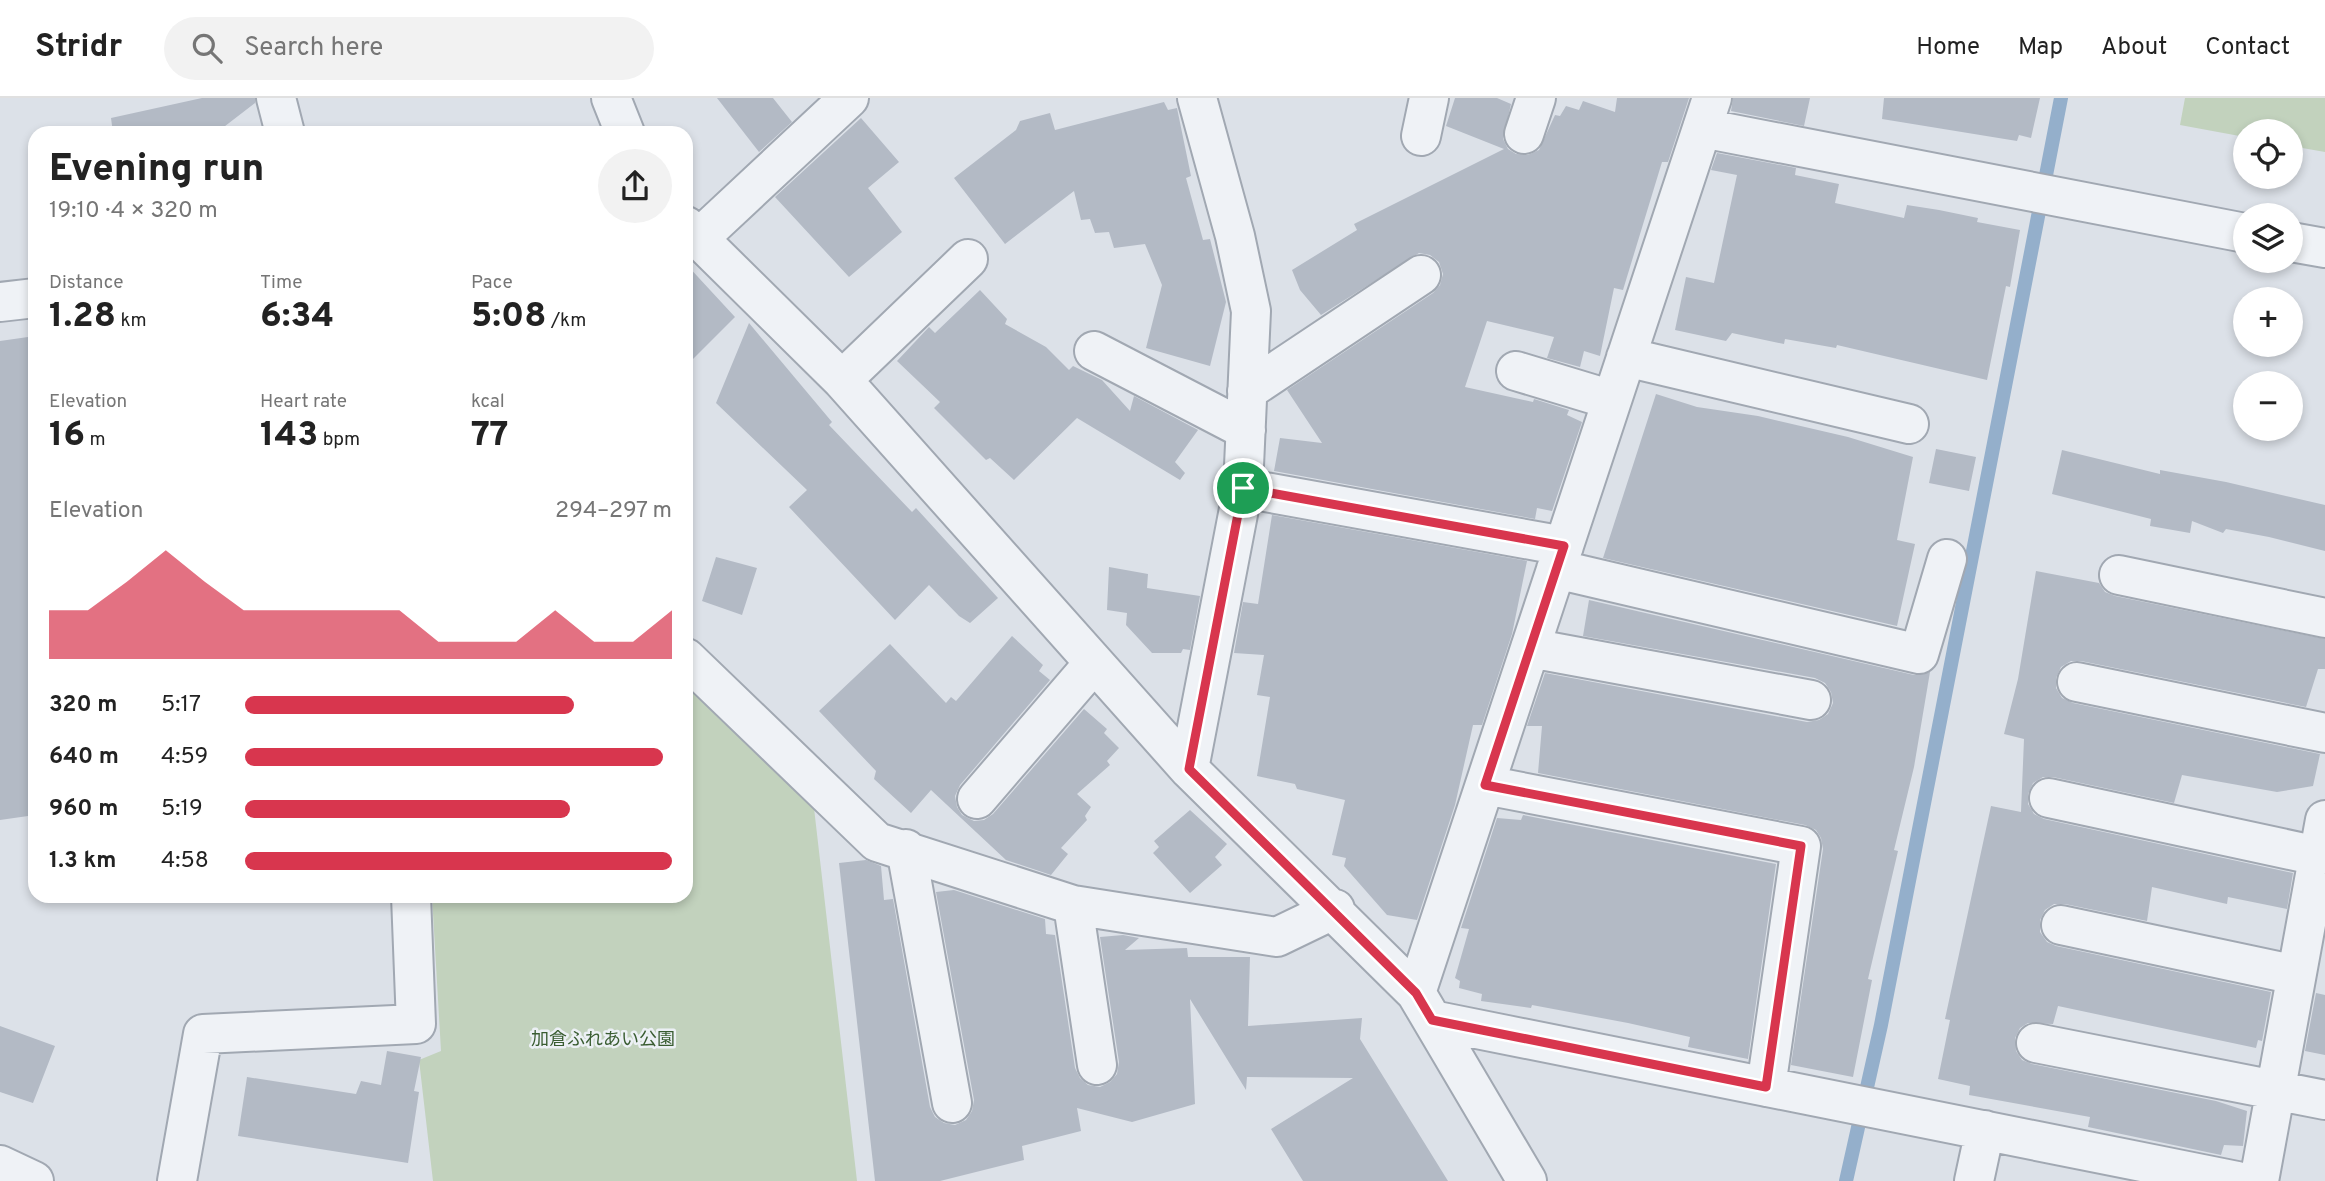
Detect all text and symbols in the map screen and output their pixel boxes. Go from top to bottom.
search box [164,17,654,80]
text: Stridr [35,27,122,69]
icon: search [188,29,226,67]
text: Search here [244,32,383,65]
text: Home [1916,33,1980,63]
text: Map [2018,33,2063,63]
text: About [2101,33,2167,63]
text: Contact [2205,33,2290,63]
map controls [2233,119,2303,441]
button: locate [2233,119,2303,189]
text: Evening run [49,146,264,195]
button: share [598,149,672,223]
text: 19:10 · 4 × 320 m [49,197,218,226]
button: layers [2233,203,2303,273]
text: Distance [49,271,124,295]
text: Time [260,271,303,295]
text: Pace [471,271,513,295]
button: + [2233,287,2303,357]
text: 1.28 [49,295,116,339]
text: 6:34 [260,295,334,339]
text: 5:08 [471,295,546,339]
text: km [116,309,147,333]
text: /km [546,309,586,333]
button: − [2233,371,2303,441]
text: Elevation [49,390,127,414]
text: Heart rate [260,390,347,414]
text: kcal [471,390,505,414]
text: 16 [49,414,85,458]
text: 143 [260,414,318,458]
text: 77 [471,414,508,458]
text: m [85,428,106,452]
text: bpm [318,428,360,452]
pin [1213,458,1273,518]
icon: arrive [1224,469,1262,507]
text: Elevation [49,497,144,526]
text: 294–297 m [555,497,672,526]
text: 320 m [49,691,117,720]
text: 5:17 [161,691,201,720]
text: 640 m [49,743,119,772]
text: 4:59 [161,743,208,772]
text: 960 m [49,795,118,824]
text: 5:19 [161,795,203,824]
text: 1.3 km [49,847,116,876]
text: 4:58 [161,847,209,876]
park label: 加倉ふれあい公園 [531,1029,675,1052]

